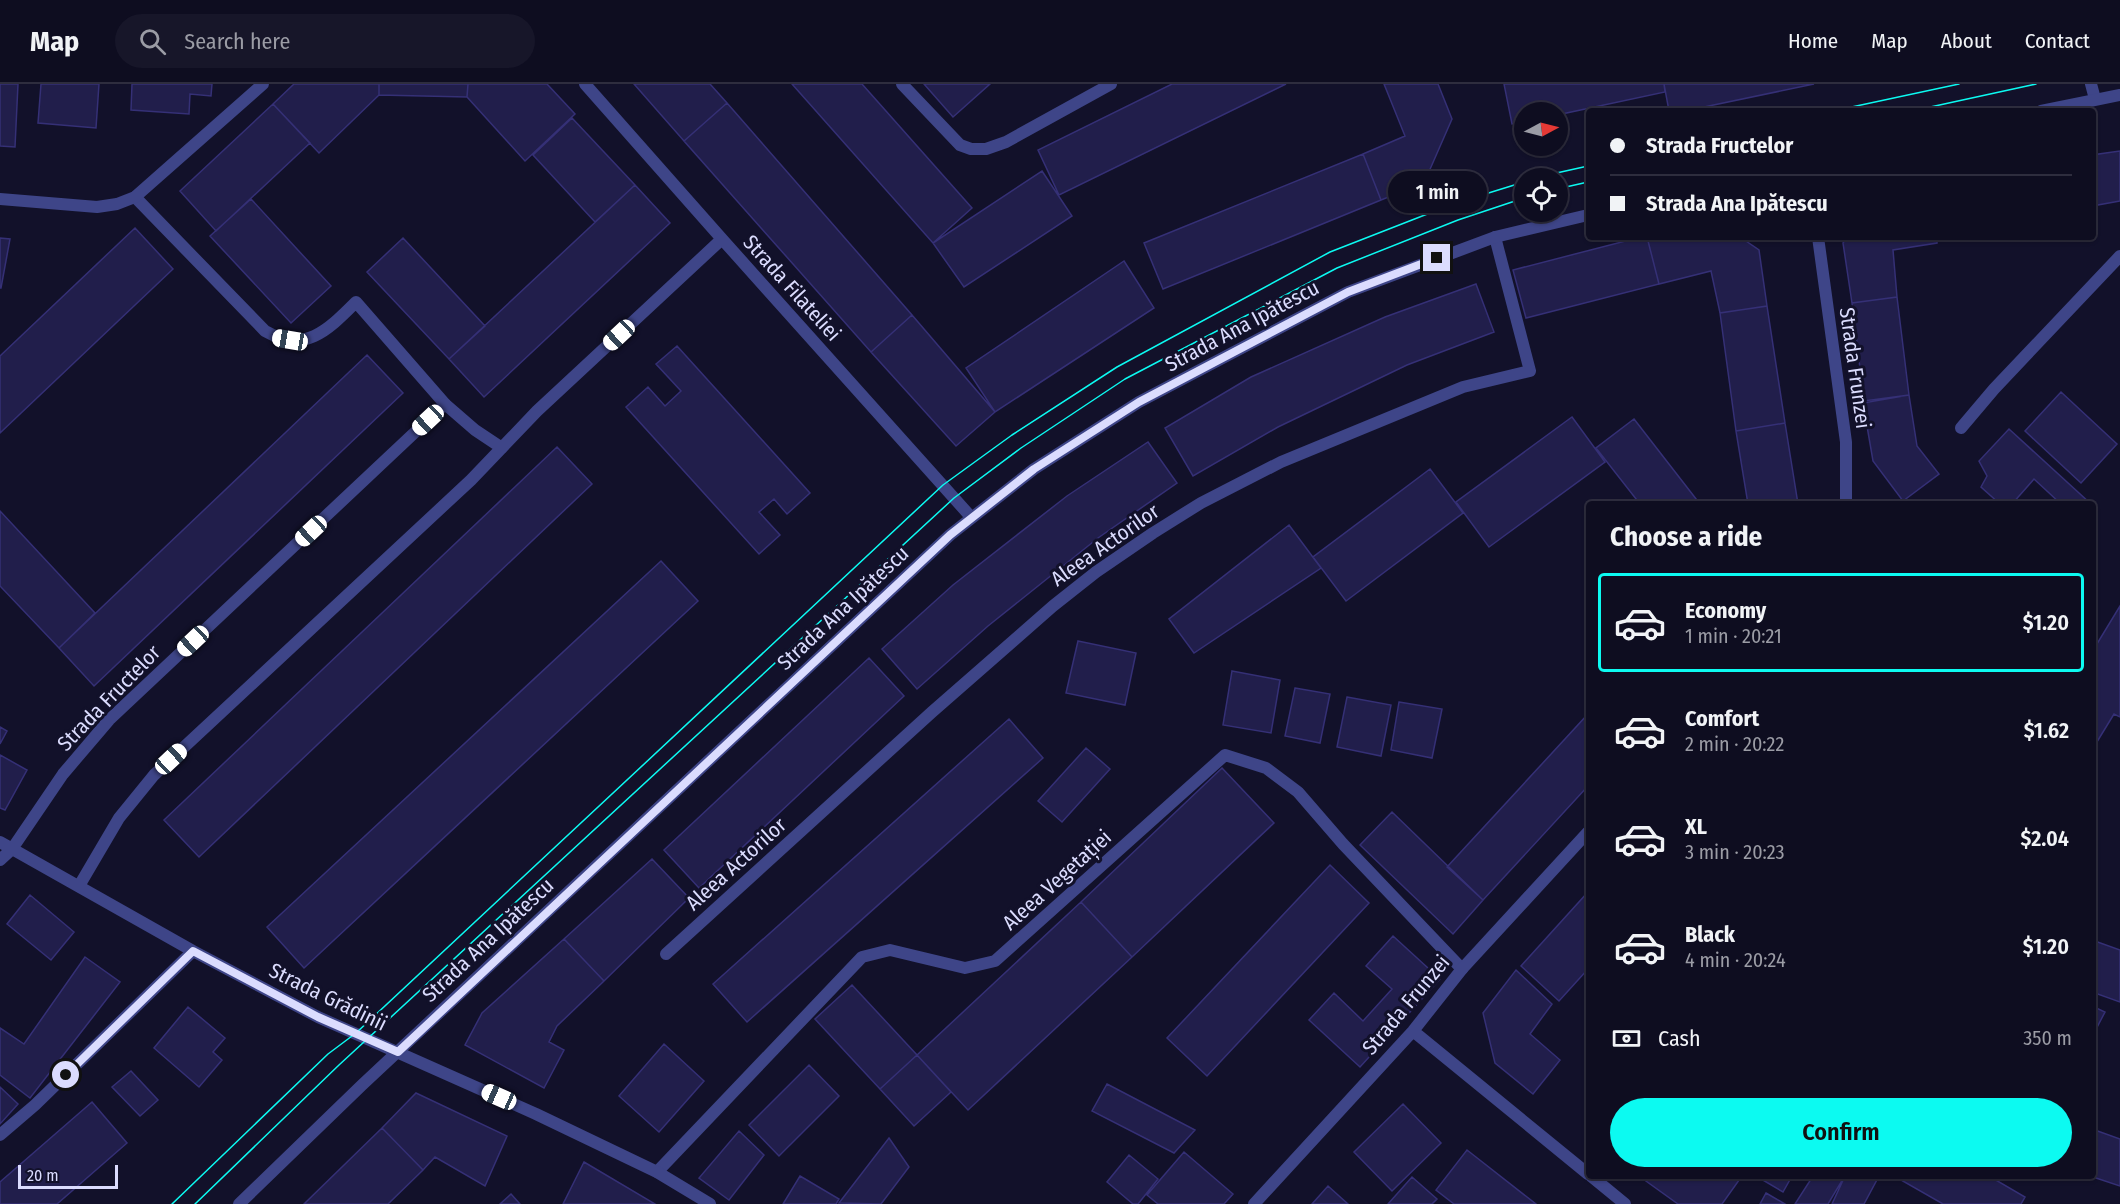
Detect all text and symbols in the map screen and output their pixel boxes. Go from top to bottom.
search box [115,14,535,68]
text: Map [30,25,79,58]
icon: search [136,25,169,58]
text: Search here [184,28,290,55]
text: Home [1788,28,1838,54]
text: Map [1871,28,1908,54]
text: About [1941,28,1992,54]
text: Contact [2025,28,2090,54]
north arrow [1514,102,1568,156]
map controls [1514,102,1568,222]
text: Strada Fructelor [1646,132,1793,159]
button: locate [1514,168,1568,222]
callout: 1 min [1388,171,1486,213]
text: 1 min [1416,180,1459,204]
text: Strada Ana Ipătescu [1646,190,1828,217]
street label: Strada Filateliei [738,230,846,346]
route end [1423,244,1450,271]
street label: Strada Ana Ipătescu [1161,274,1323,378]
street label: Strada Frunzei [1834,306,1876,430]
car [600,316,638,354]
car [271,328,309,352]
car [409,401,447,439]
street label: Aleea Actorilor [1046,498,1165,592]
car [292,512,330,550]
text: Choose a ride [1610,521,1762,553]
street label: Strada Ana Ipătescu [772,540,914,676]
icon: car [1613,596,1667,650]
text: Economy [1685,597,1766,624]
text: $1.20 [2023,609,2069,636]
car [174,622,212,660]
text: 1 min · 20:21 [1685,624,1782,648]
street label: Strada Fructelor [52,639,166,756]
icon: car [1613,704,1667,758]
text: Comfort [1685,705,1759,732]
text: $1.62 [2024,717,2069,744]
text: 2 min · 20:22 [1685,732,1784,756]
car [152,740,190,778]
street label: Aleea Actorilor [680,812,792,916]
icon: car [1613,812,1667,866]
text: XL [1685,813,1707,840]
street label: Aleea Vegetației [997,824,1117,936]
text: $2.04 [2021,825,2069,852]
text: 3 min · 20:23 [1685,840,1785,864]
street label: Strada Ana Ipătescu [417,872,559,1008]
icon: car [1613,920,1667,974]
text: Black [1685,921,1735,948]
text: $1.20 [2023,933,2069,960]
text: 4 min · 20:24 [1685,948,1786,972]
street label: Strada Frunzei [1357,950,1455,1060]
street label: Strada Grădinii [265,957,391,1037]
icon: cash [1610,1022,1643,1055]
text: Cash [1658,1025,1701,1052]
text: 350 m [2023,1026,2072,1050]
route start [52,1061,79,1088]
car [479,1081,519,1113]
button: Confirm [1610,1098,2072,1167]
scale bar [18,1162,118,1190]
text: 20 m [27,1166,58,1185]

